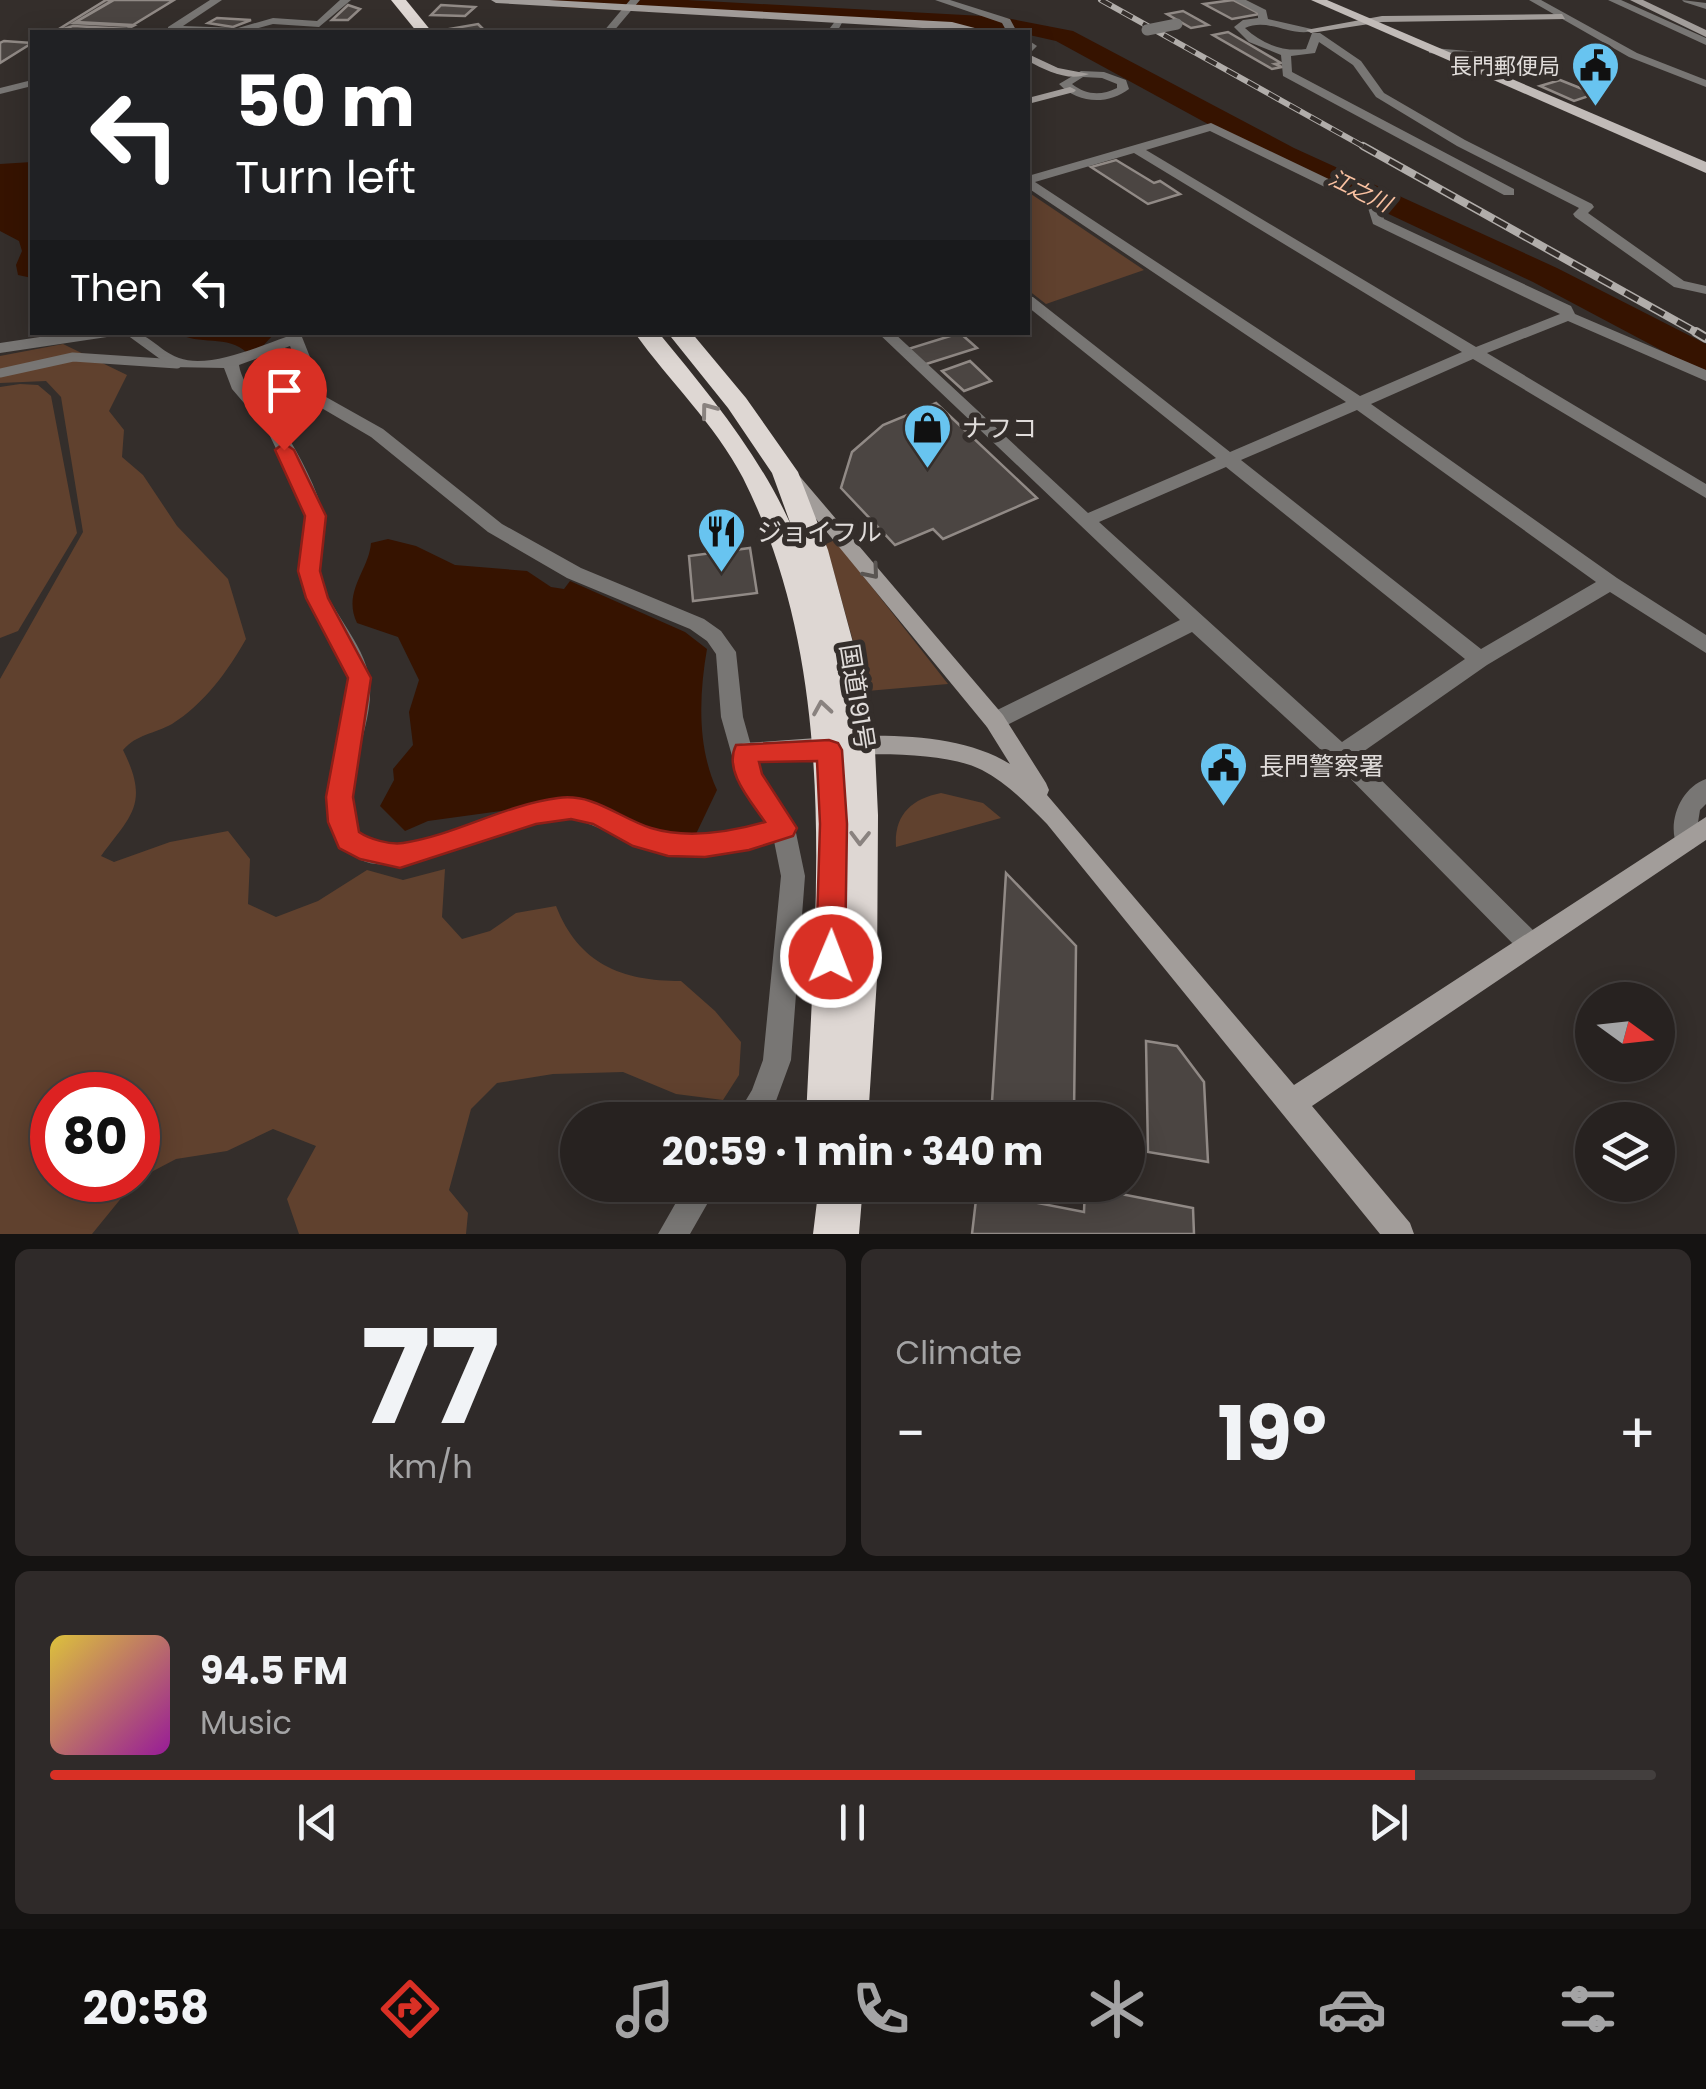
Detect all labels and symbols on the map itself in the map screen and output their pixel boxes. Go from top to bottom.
public building icon: 長門郵便局 [1569,40,1621,108]
place label: 長門郵便局 [1450,51,1560,82]
water label: 江之川 [1324,163,1398,220]
pin [242,348,327,451]
shop icon: ナフコ [901,402,953,470]
one-way arrow [702,403,719,421]
place label: ナフコ [962,411,1037,446]
restaurant icon: ジョイフル [696,506,748,574]
place label: ジョイフル [757,515,882,550]
one-way arrow [860,560,878,578]
street label: 国道191号 [831,642,883,752]
one-way arrow [812,700,833,717]
public building icon: 長門警察署 [1198,740,1250,808]
place label: 長門警察署 [1259,749,1384,784]
one-way arrow [849,830,871,846]
position arrow [779,905,883,1009]
north arrow [1575,982,1675,1082]
speed limit sign: 80 [30,1072,160,1202]

